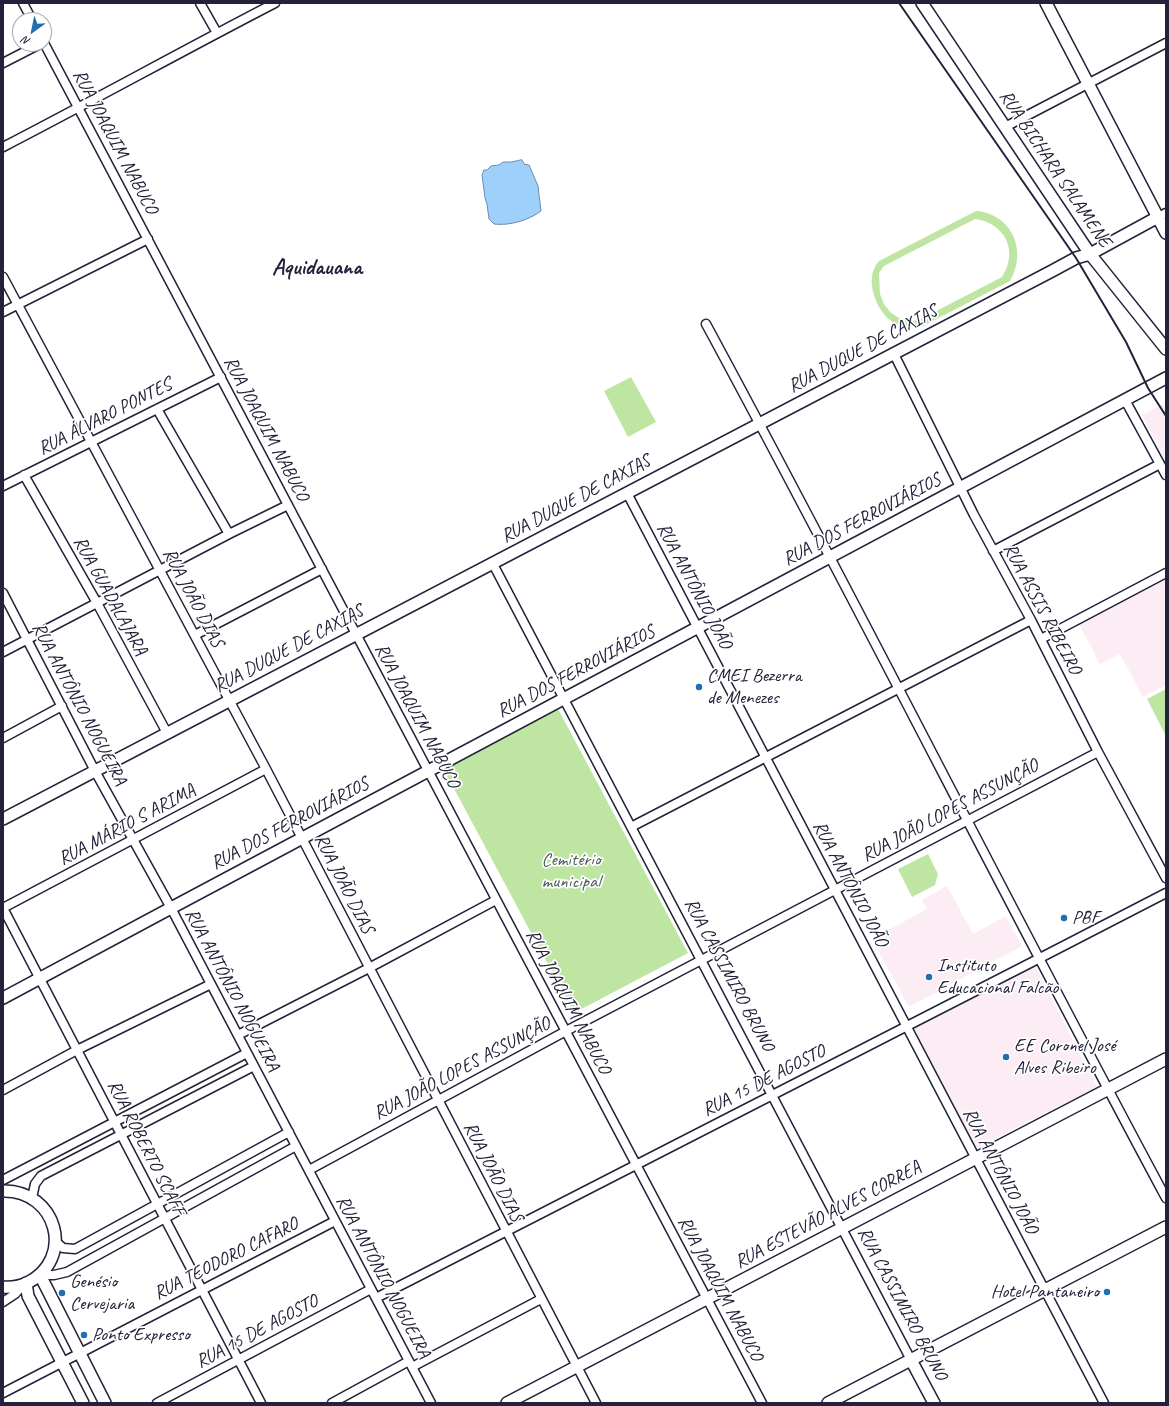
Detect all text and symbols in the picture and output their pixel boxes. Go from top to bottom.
north arrow [12,12,52,52]
text: N [19,33,33,49]
street label: RUA JOAQUIM NABUCO [67,66,163,218]
street label: RUA BICHARA SALAMENE [994,86,1116,252]
district label: Aquidauana [272,254,362,282]
street label: RUA DUQUE DE CAXIAS [784,300,942,398]
street label: RUA JOAQUIM NABUCO [218,353,314,505]
street label: RUA ÁLVARO PONTES [34,373,176,461]
street label: RUA DUQUE DE CAXIAS [497,450,655,548]
street label: RUA DOS FERROVIÁRIOS [779,469,945,571]
street label: RUA ANTÔNIO JOÃO [651,519,737,653]
street label: RUA GUADALAJARA [68,533,152,659]
street label: RUA ASSIS RIBEIRO [998,540,1086,678]
street label: RUA JOÃO DIAS [157,545,229,651]
street label: RUA DUQUE DE CAXIAS [210,600,368,698]
street label: RUA ANTÔNIO NOGUEIRA [26,619,132,789]
street label: RUA DOS FERROVIÁRIOS [493,621,659,723]
street label: RUA JOAQUIM NABUCO [369,640,465,792]
place label: CMEI Bezerra de Menezes [707,665,802,709]
marker: CMEI Bezerra de Menezes [694,682,704,692]
street label: RUA JOÃO LOPES ASSUNÇÃO [858,755,1042,867]
street label: RUA DOS FERROVIÁRIOS [207,773,373,875]
street label: RUA MÁRIO S ARIMA [54,779,200,871]
street label: RUA ANTÔNIO JOÃO [807,817,893,951]
street label: RUA JOÃO DIAS [309,830,379,938]
park label: Cemitério municipal [541,849,601,893]
street label: RUA CASSIMIRO BRUNO [679,895,779,1055]
street label: RUA ANTÔNIO NOGUEIRA [179,905,285,1075]
place label: PBF [1072,907,1099,929]
marker: PBF [1059,913,1069,923]
street label: RUA JOAQUIM NABUCO [520,926,616,1078]
place label: Instituto Educacional Falcão [937,955,1058,999]
marker: Instituto Educacional Falcão [924,972,934,982]
street label: RUA JOÃO LOPES ASSUNÇÃO [370,1013,554,1125]
place label: EE Coronel José Alves Ribeiro [1014,1035,1115,1079]
street label: RUA 15 DE AGOSTO [699,1040,829,1122]
marker: EE Coronel José Alves Ribeiro [1001,1052,1011,1062]
street label: RUA ROBERTO SCAFF [102,1077,190,1219]
street label: RUA ANTÔNIO JOÃO [957,1104,1043,1238]
street label: RUA JOÃO DIAS [458,1118,528,1226]
street label: RUA ESTEVÃO ALVES CORREA [731,1156,925,1274]
street label: RUA ANTÔNIO NOGUEIRA [330,1192,436,1362]
street label: RUA TEODORO CAFARO [150,1213,302,1305]
street label: RUA JOAQUIM NABUCO [672,1213,768,1365]
street label: RUA CASSIMIRO BRUNO [852,1224,952,1384]
place label: Genésio Cervejaria [70,1271,134,1315]
place label: Hotel Pantaneiro [991,1281,1099,1303]
marker: Hotel Pantaneiro [1102,1287,1112,1297]
marker: Genésio Cervejaria [57,1288,67,1298]
street label: RUA 15 DE AGOSTO [192,1290,322,1374]
place label: Ponto Expresso [92,1324,190,1346]
marker: Ponto Expresso [79,1330,89,1340]

